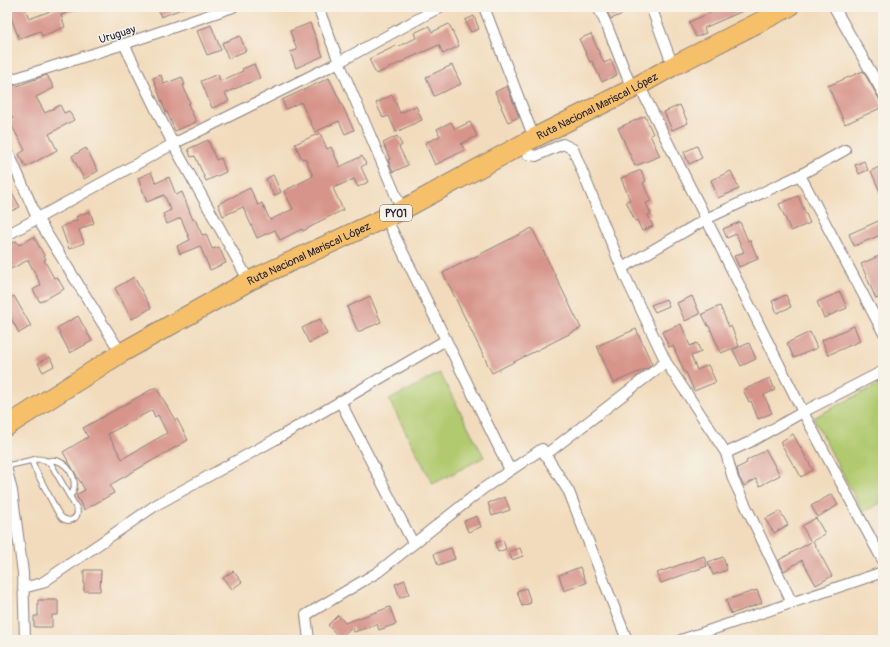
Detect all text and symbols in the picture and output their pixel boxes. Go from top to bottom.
street label: Uruguay [97,22,137,46]
street label: Ruta Nacional Mariscal López [534,70,660,143]
road number: PY01 [380,205,412,221]
street label: Ruta Nacional Mariscal López [245,219,373,288]

